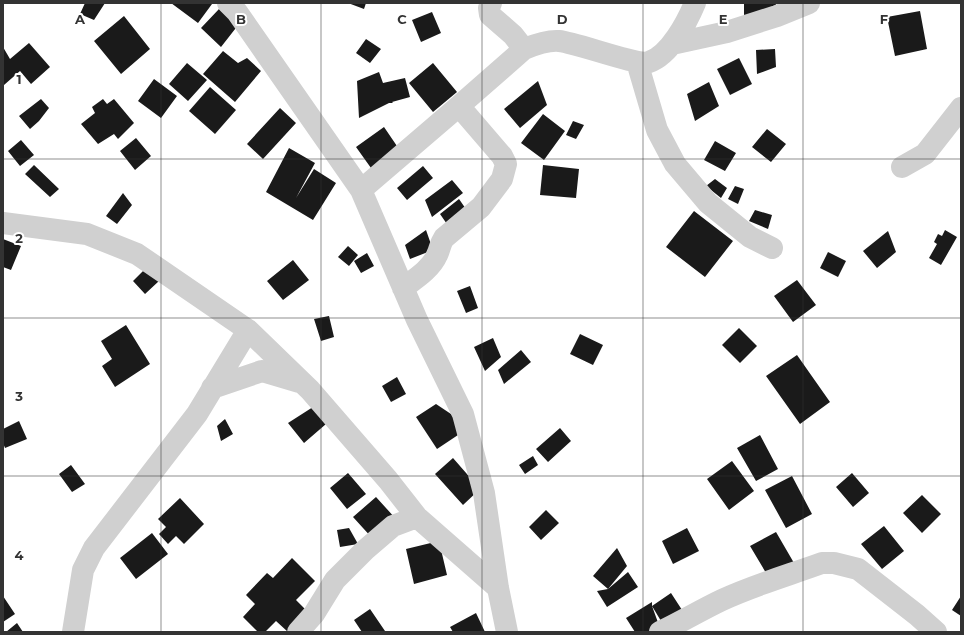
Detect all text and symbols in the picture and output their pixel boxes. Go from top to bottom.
text: A [74,11,86,27]
text: B [236,11,246,27]
text: C [397,11,407,27]
text: D [557,11,568,27]
text: E [719,11,728,27]
text: F [880,11,888,27]
text: 1 [16,71,22,87]
text: 2 [15,230,23,246]
text: 3 [14,388,23,404]
text: 4 [15,547,24,563]

